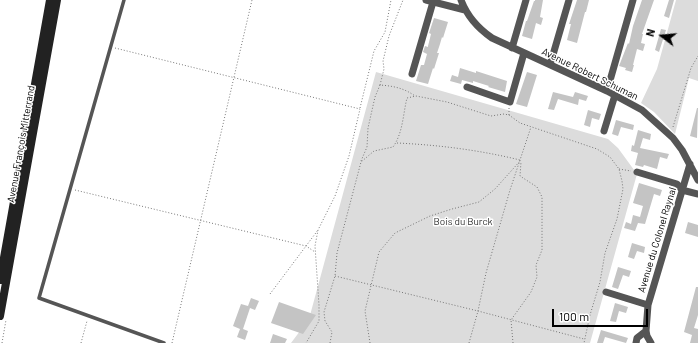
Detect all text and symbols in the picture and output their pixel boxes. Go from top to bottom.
north arrow [642,16,682,56]
text: N [643,27,657,38]
street label: Avenue Robert Schuman [540,45,640,103]
street label: Avenue François Mitterrand [5,85,37,203]
street label: Avenue du Colonel Raynal [635,186,679,294]
park label: Bois du Burck [433,216,493,228]
scale bar [554,301,650,327]
text: 100 m [559,309,589,323]

